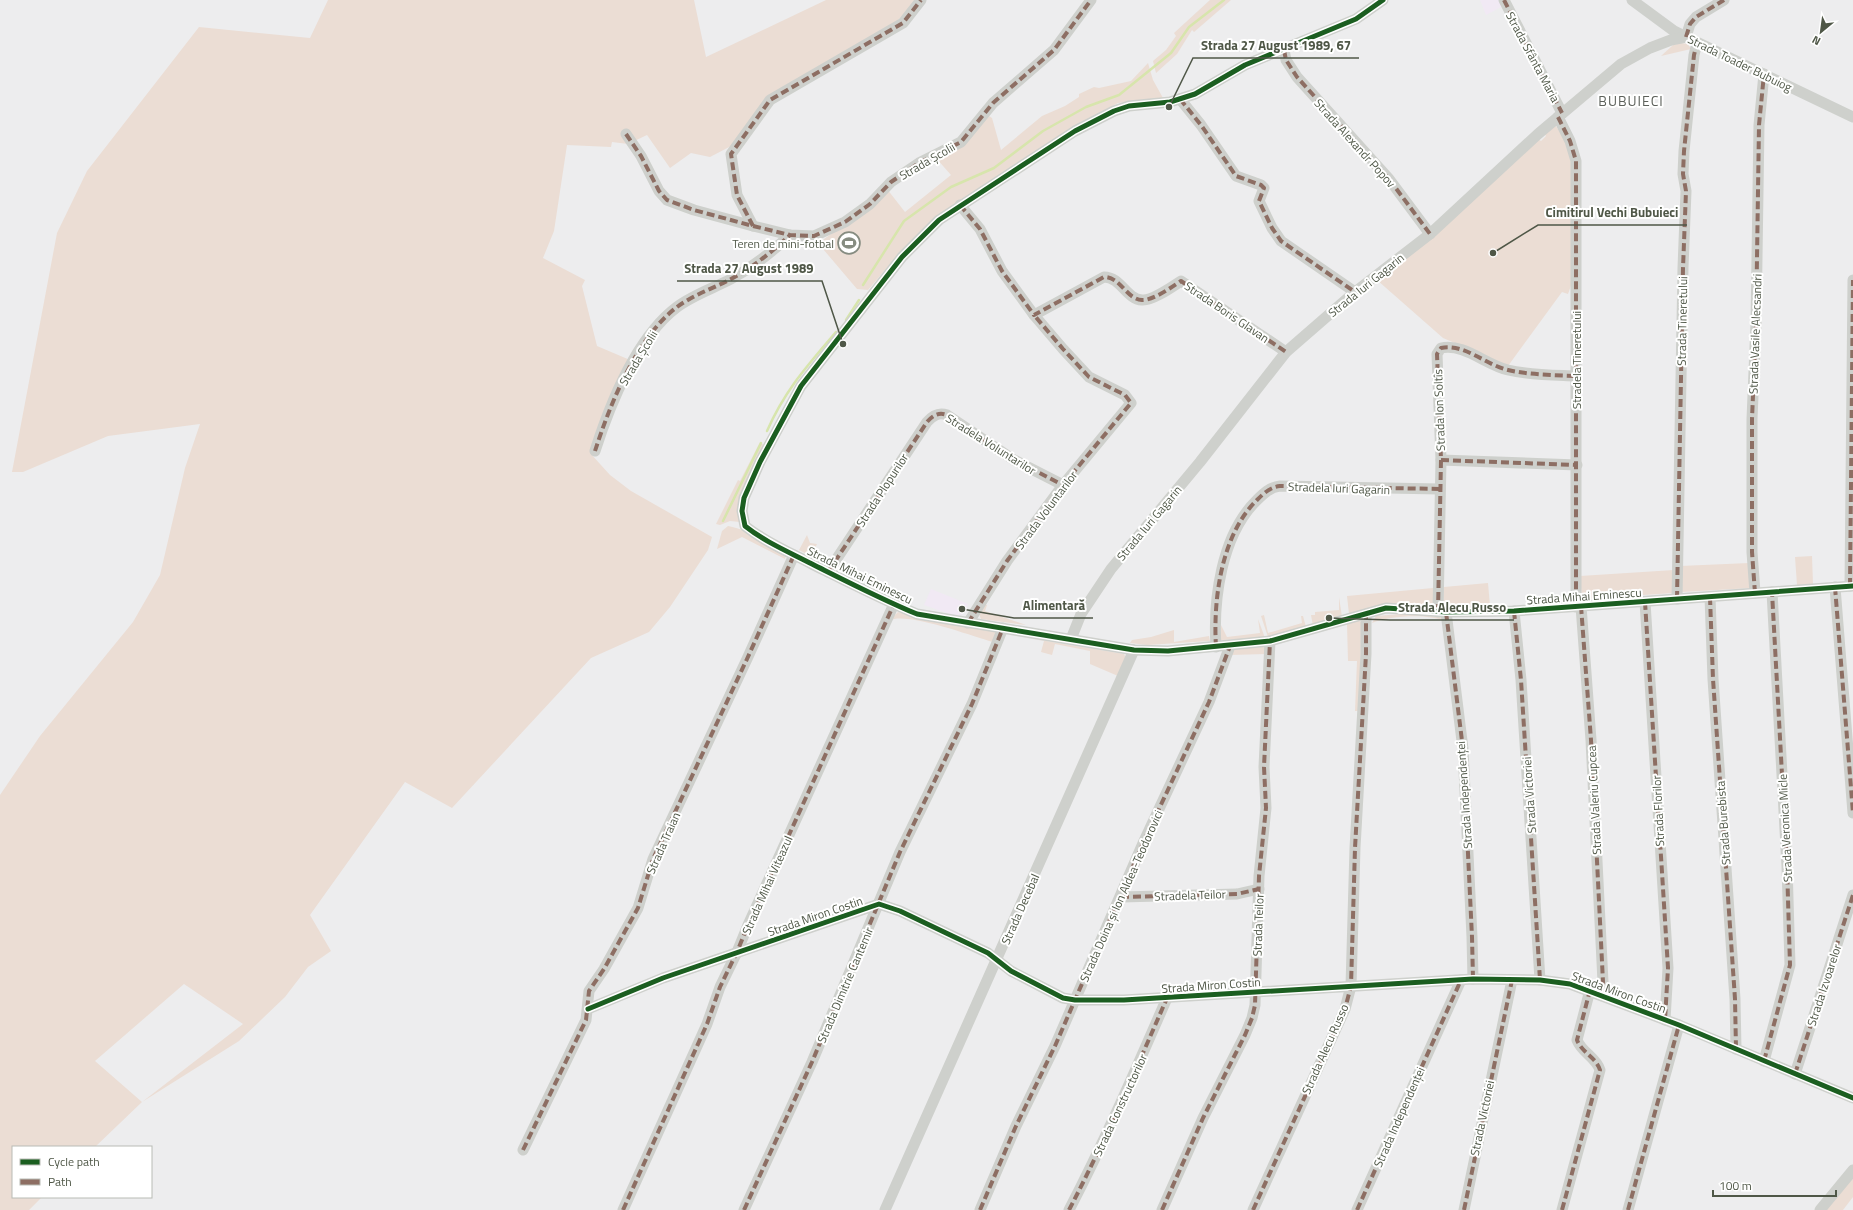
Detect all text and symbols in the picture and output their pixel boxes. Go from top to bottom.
street label: Strada Sfânta Maria [1501,8,1565,106]
north arrow [1801,12,1841,52]
street label: Strada Toader Bubuiog [1685,29,1795,97]
text: N [1809,32,1823,50]
callout: Strada 27 August 1989, 67 [1193,33,1359,58]
text: Strada 27 August 1989, 67 [1201,35,1351,55]
district label: BUBUIECI [1598,90,1664,111]
street label: Strada Alexandr Popov [1310,94,1400,192]
street label: Strada Școlii [895,137,959,185]
callout: Cimitirul Vechi Bubuieci [1538,200,1687,225]
text: Cimitirul Vechi Bubuieci [1546,202,1678,222]
sports icon: Teren de mini-fotbal [836,230,862,256]
place label: Teren de mini-fotbal [732,234,834,253]
street label: Strada Iuri Gagarin [1324,248,1408,322]
callout: Strada 27 August 1989 [677,256,822,281]
text: Strada 27 August 1989 [684,258,814,278]
street label: Strada Vasile Alecsandri [1743,273,1767,395]
street label: Strada Tineretului [1672,276,1692,366]
street label: Strada Boris Glavan [1181,277,1273,347]
street label: Stradela Tineretului [1567,311,1586,409]
street label: Strada Școlii [614,327,662,389]
street label: Strada Ion Soltîs [1428,368,1450,451]
street label: Stradela Voluntarilor [942,409,1040,479]
street label: Strada Plopurilor [851,449,913,531]
street label: Strada Voluntarilor [1010,467,1082,553]
street label: Stradela Iuri Gagarin [1288,477,1390,499]
street label: Strada Iuri Gagarin [1112,481,1186,565]
street label: Strada Mihai Eminescu [804,541,916,609]
street label: Strada Mihai Eminescu [1526,583,1642,609]
callout: Alimentară [1014,593,1093,618]
text: Alimentară [1023,595,1085,615]
callout: Strada Alecu Russo [1390,595,1514,620]
text: Strada Alecu Russo [1398,597,1506,617]
street label: Strada Independenței [1451,740,1477,850]
street label: Strada Valeriu Cupcea [1582,745,1606,855]
street label: Strada Victoriei [1517,756,1541,834]
street label: Strada Veronica Micle [1773,773,1797,883]
street label: Strada Florilor [1647,775,1669,847]
street label: Strada Burebista [1711,780,1735,866]
street label: Strada Doina și Ion Aldea-Teodorovici [1074,807,1168,985]
street label: Strada Traian [641,809,685,877]
street label: Strada Mihai Viteazul [737,832,797,938]
street label: Strada Decebal [996,870,1044,948]
street label: Stradela Teilor [1154,884,1226,906]
street label: Strada Miron Costin [765,891,865,941]
street label: Strada Teilor [1247,893,1269,957]
street label: Strada Dimitrie Cantemir [812,924,878,1046]
street label: Strada Izvoarelor [1802,941,1846,1029]
street label: Strada Miron Costin [1569,966,1669,1018]
street label: Strada Miron Costin [1161,972,1261,998]
street label: Strada Alecu Russo [1297,1001,1353,1097]
street label: Strada Constructorilor [1088,1051,1152,1159]
street label: Strada Independenței [1368,1064,1430,1170]
street label: Strada Victoriei [1465,1079,1499,1157]
legend [12,1146,152,1198]
text: Cycle path [48,1152,100,1171]
text: Path [48,1172,72,1191]
scale bar [1713,1172,1836,1198]
text: 100 m [1719,1176,1752,1195]

